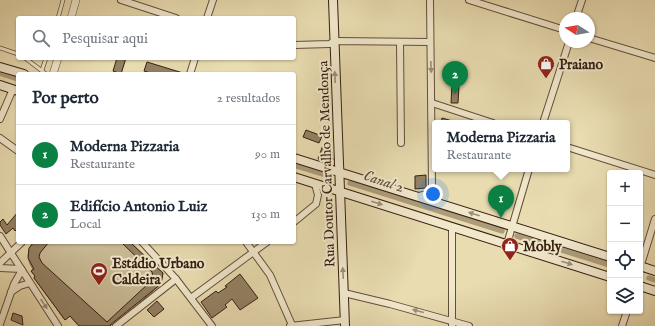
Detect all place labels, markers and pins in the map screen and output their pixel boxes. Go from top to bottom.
shop icon: Praiano [536,54,556,79]
place label: Praiano [559,56,604,74]
pin: 2 [442,61,468,94]
pin: 1 [488,185,514,218]
shop icon: Mobly [500,236,520,261]
place label: Mobly [523,238,563,256]
place label: Estádio Urbano Caldeira [112,255,205,289]
sports icon: Estádio Urbano Caldeira [89,261,109,286]

